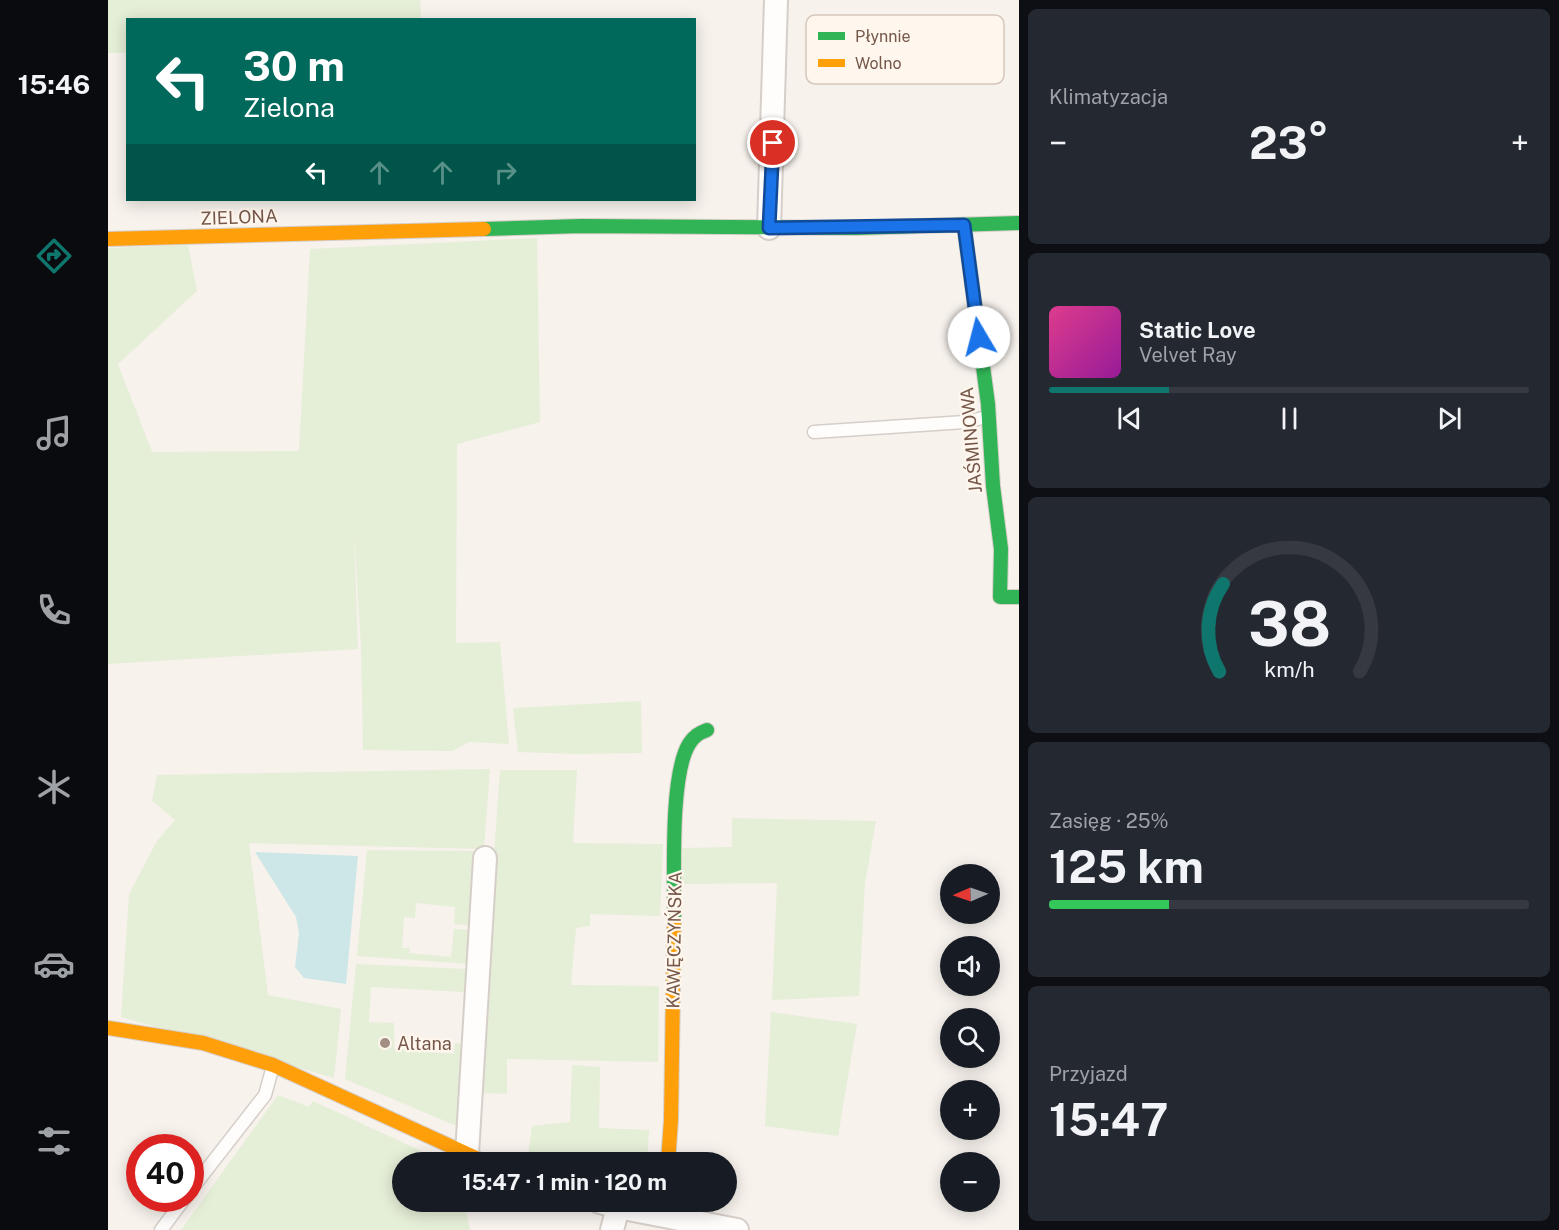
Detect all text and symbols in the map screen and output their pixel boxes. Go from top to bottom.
legend [806,15,1004,84]
text: Płynnie [855,27,911,46]
text: 30 m [243,41,345,90]
icon: left [144,42,222,120]
text: Wolno [855,54,902,73]
text: 15:46 [18,68,90,100]
text: Klimatyzacja [1049,85,1168,109]
text: Zielona [243,91,335,123]
text: 23° [1249,116,1329,169]
pin [747,117,798,168]
text: − [1049,124,1067,162]
text: + [1511,124,1529,162]
icon: arrive [756,126,789,159]
icon: left [300,156,333,189]
icon: ahead [363,156,396,189]
icon: ahead [426,156,459,189]
icon: right [489,156,522,189]
street label: ZIELONA [200,205,278,229]
icon: directions [33,235,75,277]
position arrow [947,305,1011,369]
text: Static Love [1139,317,1256,343]
text: Velvet Ray [1139,343,1237,367]
street label: JAŚMINOWA [955,386,986,494]
icon: previous [1113,402,1146,435]
icon: pause [1273,402,1306,435]
icon: next [1433,402,1466,435]
icon: music [33,412,75,454]
text: 38 [1247,587,1331,660]
icon: phone [33,589,75,631]
text: km/h [1264,657,1314,682]
icon: climate [33,766,75,808]
text: Zasięg · 25% [1049,809,1169,833]
text: 125 km [1049,840,1204,893]
north arrow [940,864,1000,924]
map controls [940,864,1000,1212]
street label: KAWĘCZYŃSKA [661,871,686,1009]
button: sound [940,936,1000,996]
icon: car [33,943,75,985]
button: search [940,1008,1000,1068]
place label: Altana [397,1033,452,1054]
marker: Altana [378,1036,392,1050]
text: Przyjazd [1049,1062,1128,1086]
button: + [940,1080,1000,1140]
text: 15:47 [1049,1093,1168,1146]
icon: filters [33,1120,75,1162]
speed limit sign: 40 [126,1134,204,1212]
button: − [940,1152,1000,1212]
text: 15:47 · 1 min · 120 m [462,1169,667,1195]

